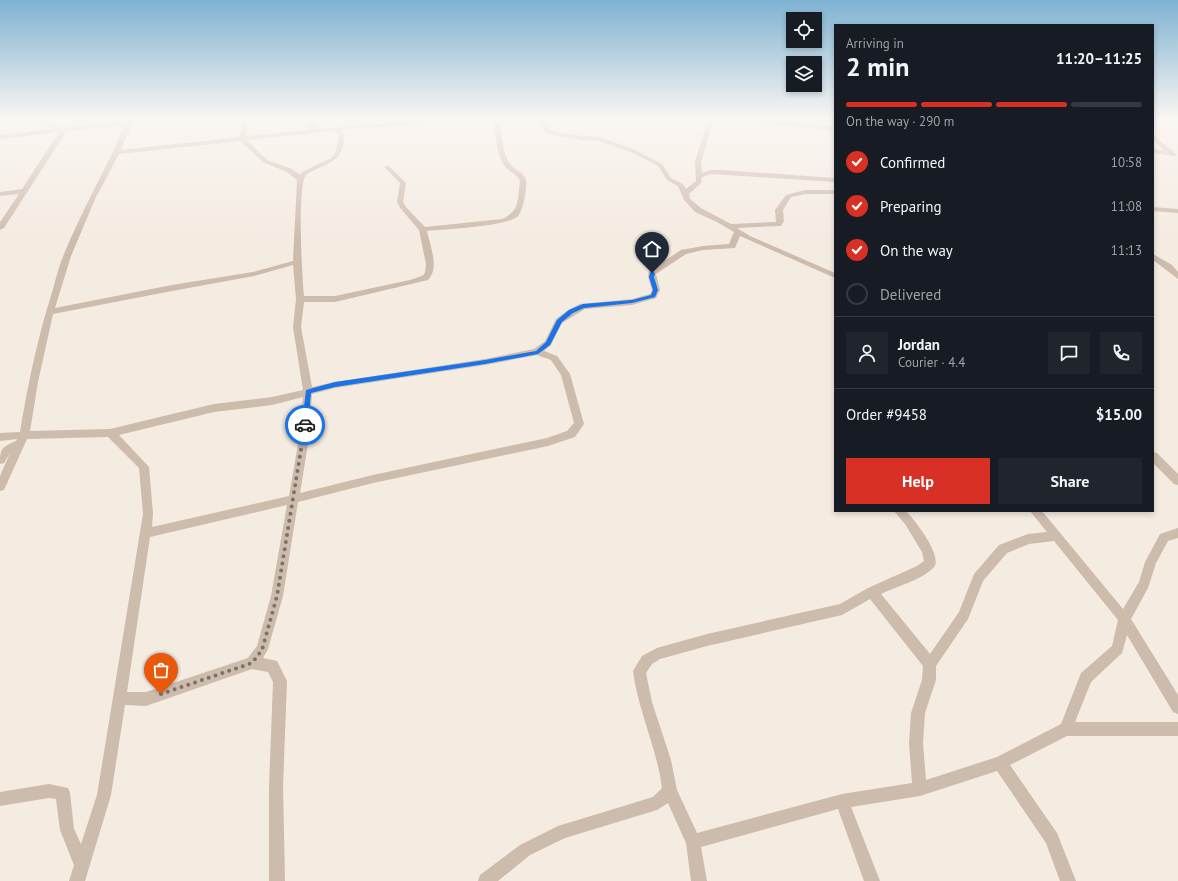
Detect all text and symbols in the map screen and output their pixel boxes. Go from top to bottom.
map controls [786,12,822,92]
button: locate [786,12,822,48]
text: Arriving in [846,35,904,52]
text: 11:20–11:25 [1056,49,1142,68]
text: 2 min [846,50,909,83]
button: layers [786,56,822,92]
text: On the way · 290 m [846,113,954,130]
icon: check [846,151,868,173]
text: Confirmed [880,153,945,172]
text: 10:58 [1111,154,1142,171]
icon: check [846,195,868,217]
text: Preparing [880,197,942,216]
text: 11:08 [1111,198,1142,215]
pin [635,232,669,273]
icon: home [641,238,663,260]
icon: check [846,239,868,261]
text: On the way [880,241,953,260]
text: 11:13 [1111,242,1142,259]
text: Delivered [880,285,941,304]
button: person [846,332,888,374]
button: chat [1048,332,1090,374]
button: phone [1100,332,1142,374]
text: Jordan [898,335,940,354]
text: Courier · 4.4 [898,354,965,371]
courier [285,405,325,445]
text: Order #9458 [846,405,927,424]
text: $15.00 [1096,405,1142,424]
icon: car [294,414,316,436]
button: Help [846,458,990,504]
button: Share [998,458,1142,504]
pin [144,653,178,694]
icon: bag [150,659,172,681]

